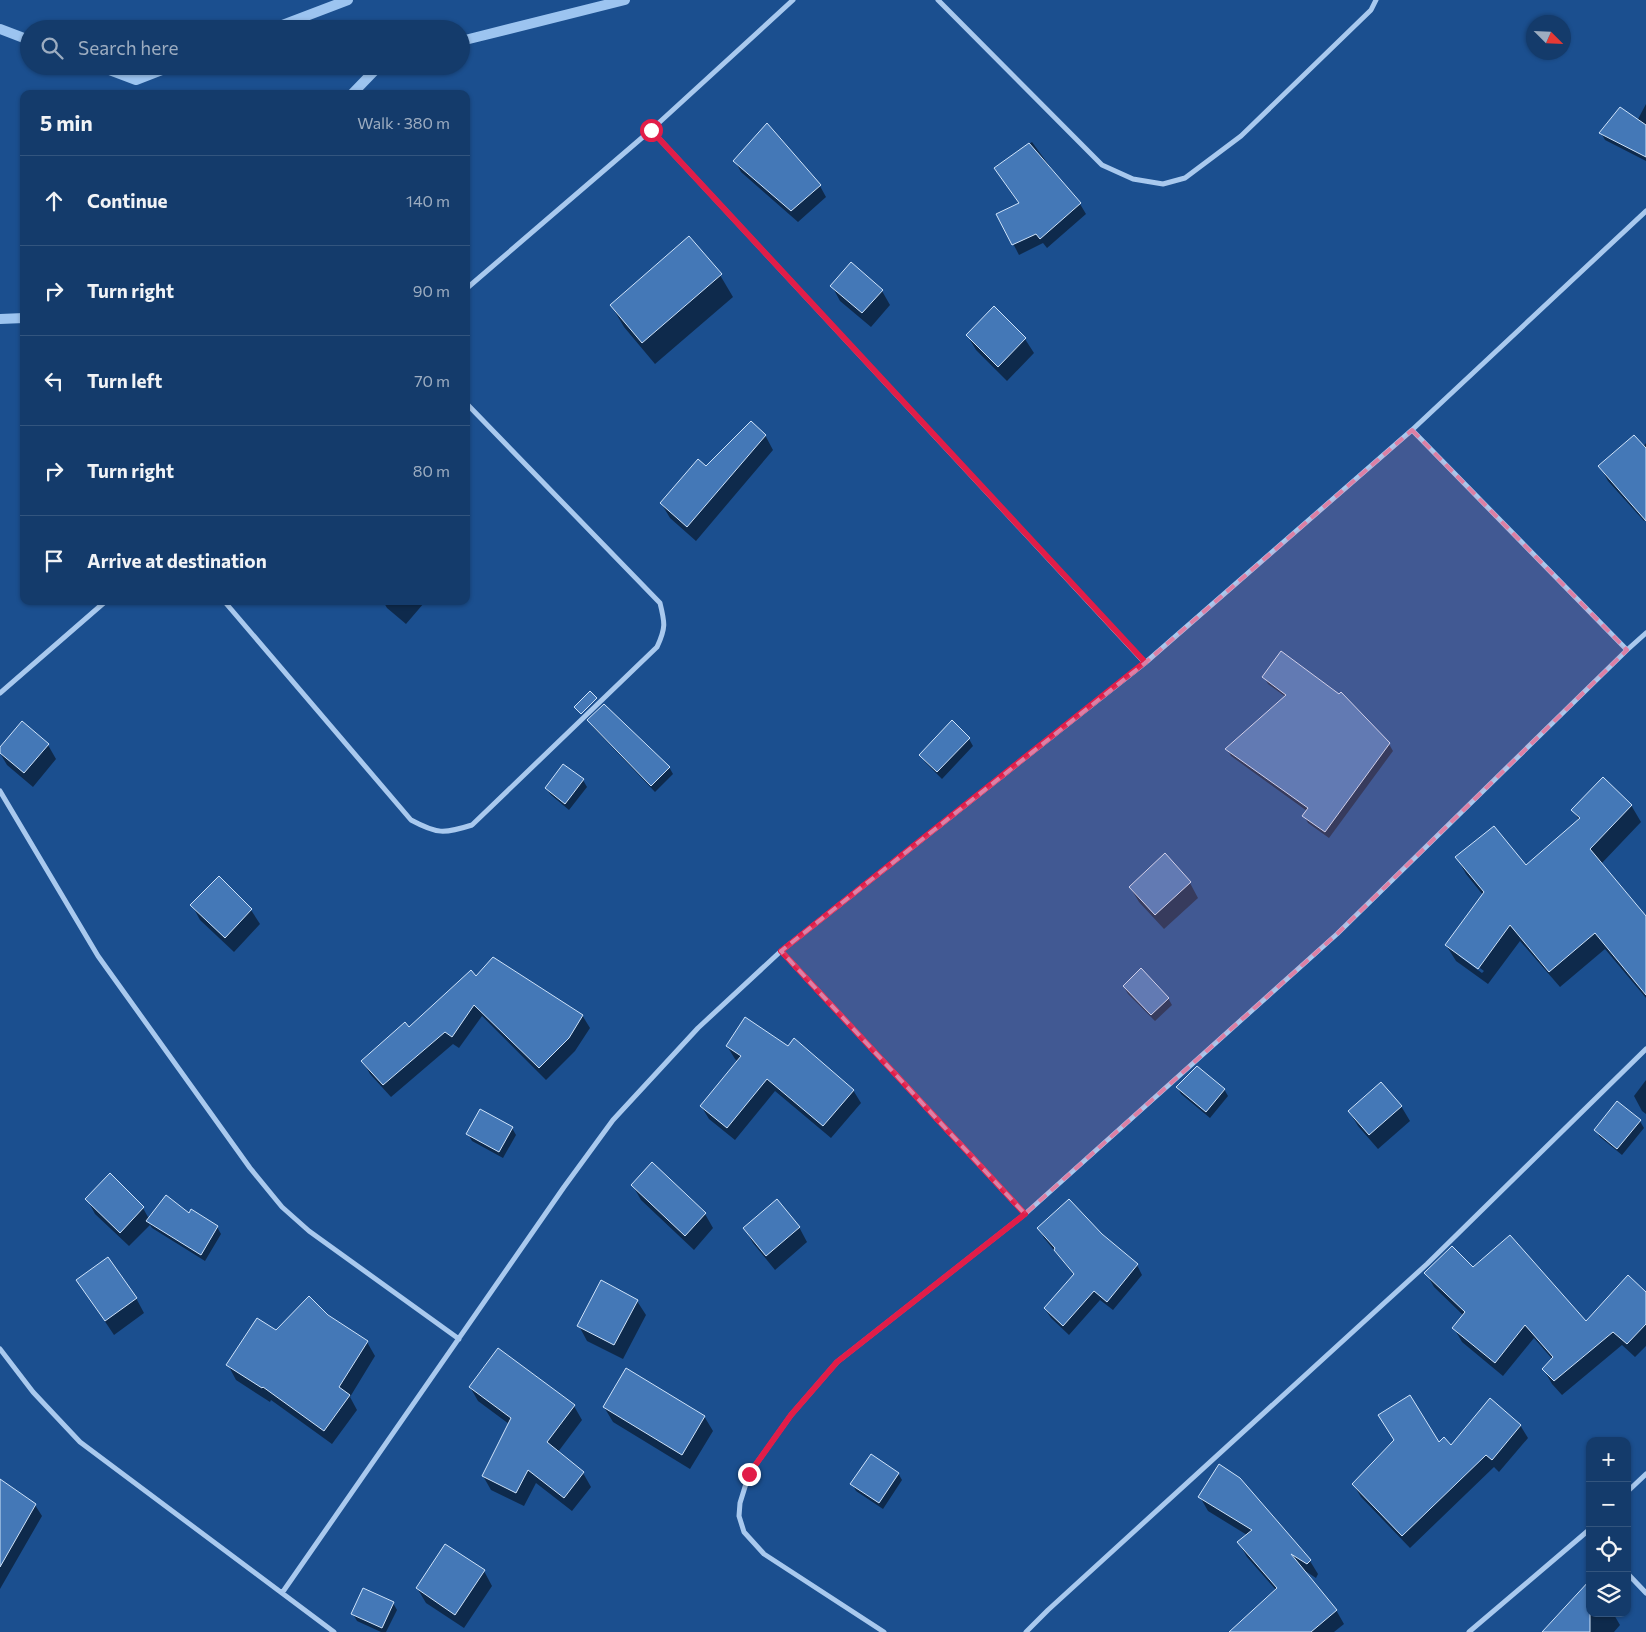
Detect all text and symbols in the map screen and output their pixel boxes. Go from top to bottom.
north arrow [1526,15,1571,60]
search box [20,20,470,75]
icon: search [38,34,66,62]
text: Search here [78,36,178,59]
text: 5 min [40,110,93,135]
text: Walk · 380 m [357,113,450,132]
route start [640,119,663,142]
icon: ahead [40,187,68,215]
text: Continue [87,189,167,212]
text: 140 m [406,191,450,210]
icon: right [40,277,68,305]
text: Turn right [87,279,174,302]
text: 90 m [413,281,450,300]
icon: left [40,367,68,395]
text: Turn left [87,369,162,392]
text: 70 m [414,371,450,390]
icon: right [40,457,68,485]
text: Turn right [87,459,174,482]
text: 80 m [413,461,450,480]
icon: arrive [40,547,68,575]
text: Arrive at destination [87,549,267,572]
map controls [1586,1437,1631,1617]
button: + [1586,1437,1631,1482]
route end [738,1463,761,1486]
button: − [1586,1482,1631,1527]
button: locate [1586,1527,1631,1572]
button: layers [1586,1572,1631,1617]

